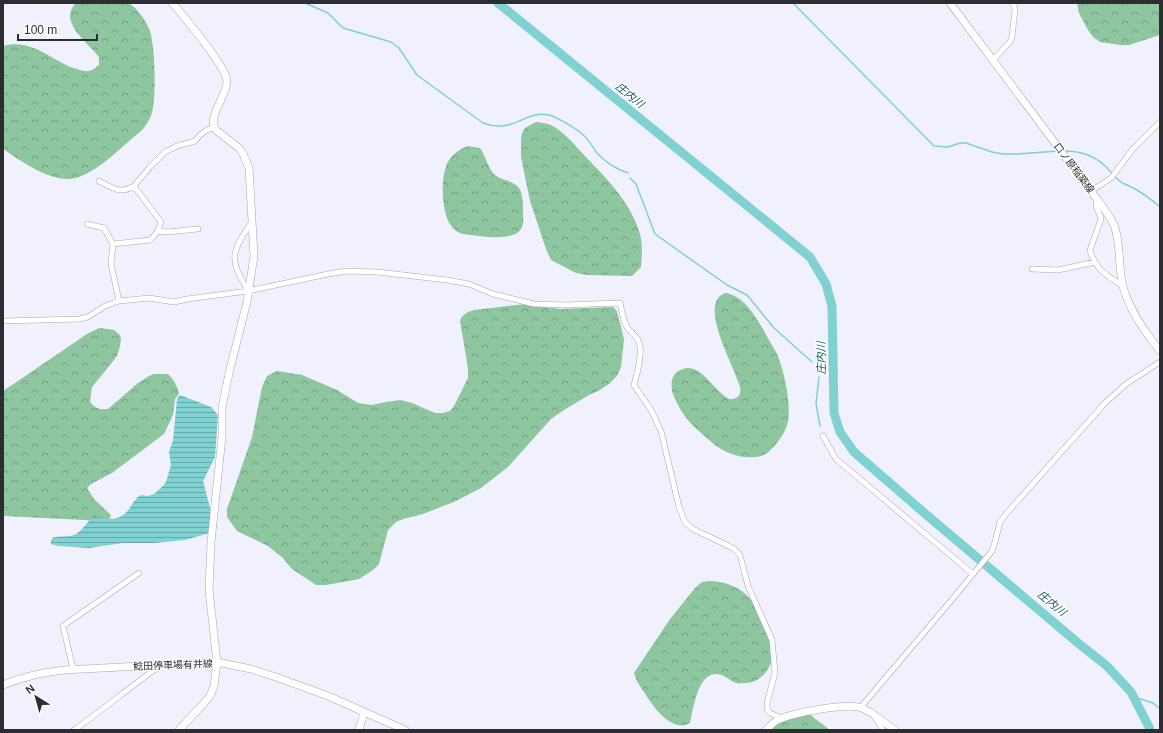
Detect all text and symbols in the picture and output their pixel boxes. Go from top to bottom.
scale bar [18,16,97,42]
text: 100 m [24,23,57,37]
water label: 庄内川 [613,80,647,111]
street label: 口ノ原稲築線 [1052,141,1096,195]
water label: 庄内川 [815,340,827,375]
water label: 庄内川 [1036,588,1069,619]
street label: 鯰田停車場有井線 [133,658,213,672]
north arrow [16,677,56,717]
text: N [23,682,37,696]

